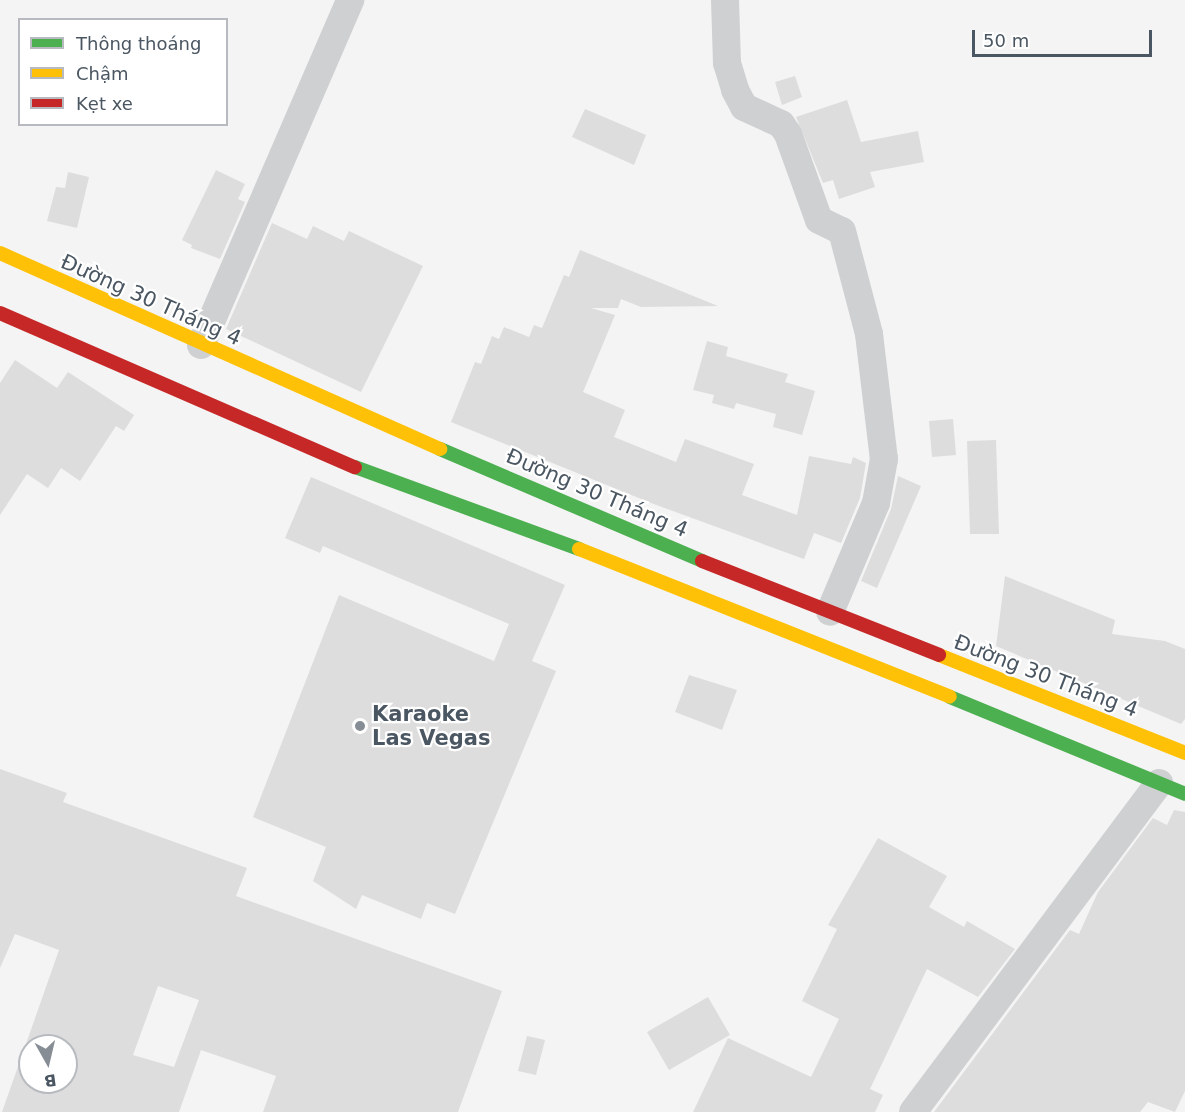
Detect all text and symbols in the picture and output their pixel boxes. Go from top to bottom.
legend [18,18,228,126]
scale bar [975,18,1155,56]
text: 50 m [983,30,1029,51]
text: Thông thoáng [76,33,201,54]
text: Chậm [76,63,129,84]
text: Kẹt xe [76,93,133,114]
street label: Đường 30 Tháng 4 [57,249,245,351]
street label: Đường 30 Tháng 4 [502,443,692,543]
street label: Đường 30 Tháng 4 [951,629,1141,723]
place label: Karaoke Las Vegas [372,701,490,751]
marker: Karaoke Las Vegas [353,719,367,733]
north arrow [18,1034,78,1094]
text: B [43,1070,58,1091]

